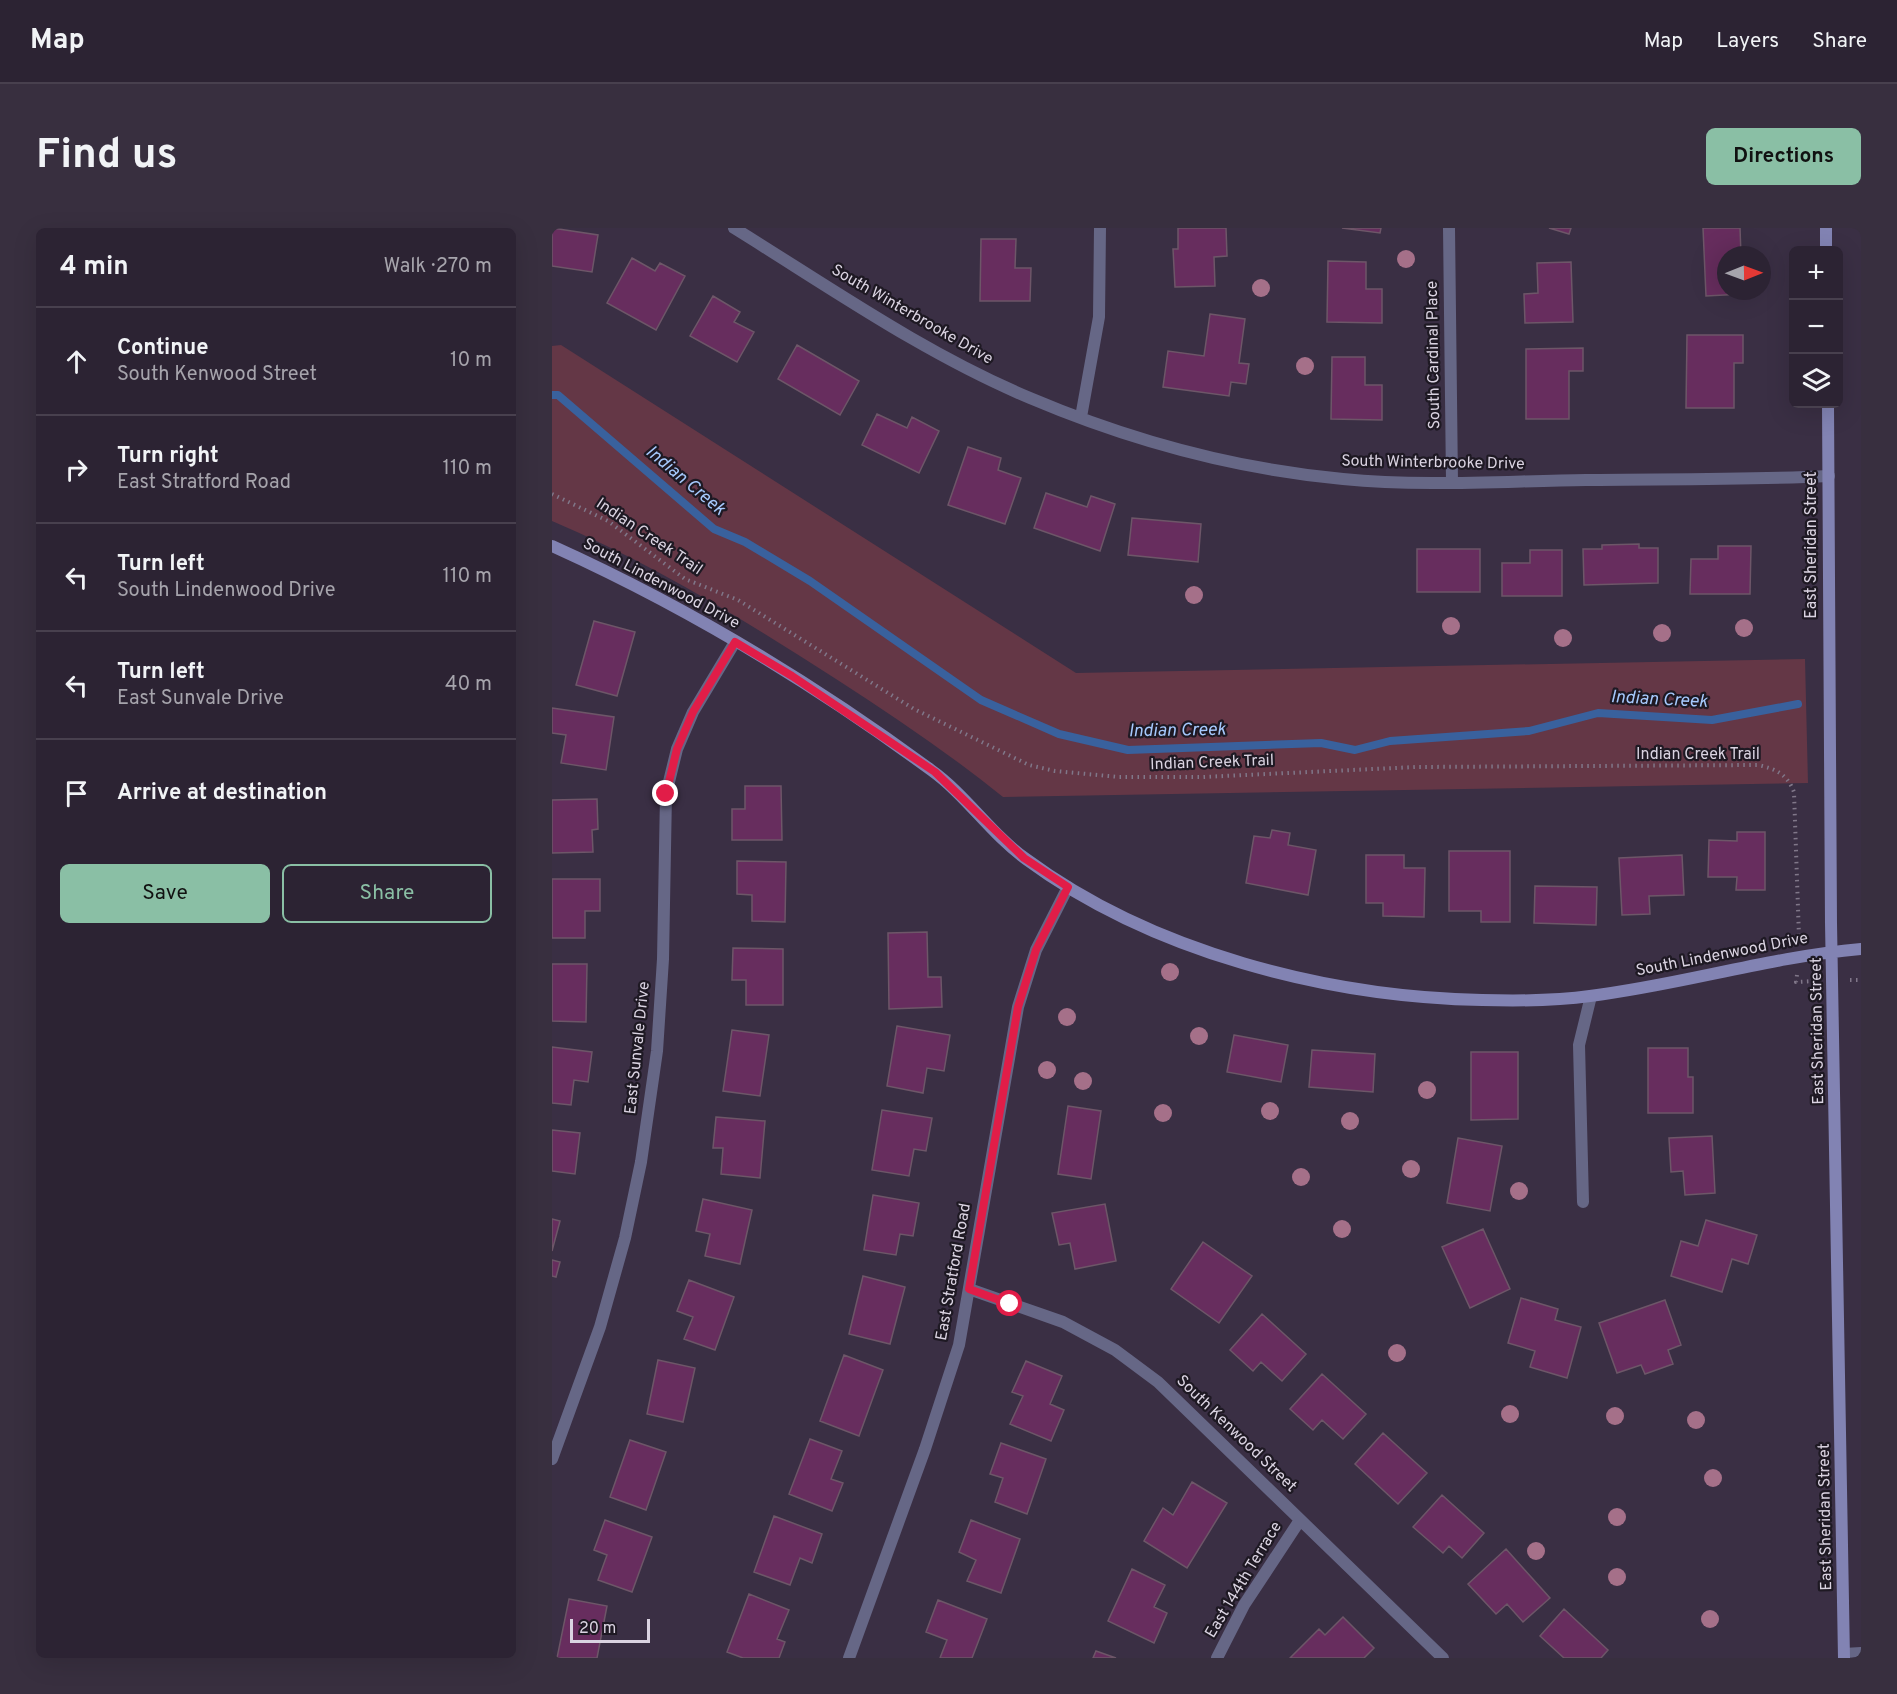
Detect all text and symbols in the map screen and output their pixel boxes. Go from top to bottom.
text: Map [30,23,85,59]
text: Map [1644,28,1683,55]
text: Layers [1716,28,1779,55]
text: Share [1812,28,1867,55]
button: Directions [1706,128,1861,185]
text: Find us [36,130,177,183]
north arrow [1717,246,1771,300]
map controls [1789,246,1843,408]
button: + [1789,246,1843,300]
text: 4 min [60,251,129,284]
text: Walk · 270 m [384,254,492,280]
street label: South Winterbrooke Drive [827,260,997,370]
street label: South Cardinal Place [1423,280,1445,430]
button: − [1789,300,1843,354]
text: Continue [117,335,208,362]
icon: ahead [60,345,93,378]
text: 10 m [450,348,492,374]
button: layers [1789,354,1843,408]
text: South Kenwood Street [117,362,317,388]
water label: Indian Creek [640,441,730,522]
text: Turn right [117,443,219,470]
street label: South Winterbrooke Drive [1341,451,1525,475]
icon: right [60,453,93,486]
text: 110 m [443,456,492,482]
text: East Stratford Road [117,470,291,496]
street label: East Sheridan Street [1802,471,1822,619]
street label: Indian Creek Trail [592,494,706,580]
street label: South Lindenwood Drive [579,534,743,634]
text: Turn left [117,551,205,578]
icon: left [60,561,93,594]
text: 110 m [443,564,492,590]
text: South Lindenwood Drive [117,578,336,604]
text: Turn left [117,659,205,686]
icon: left [60,669,93,702]
text: 40 m [445,672,492,698]
text: East Sunvale Drive [117,686,284,712]
water label: Indian Creek [1610,686,1709,714]
water label: Indian Creek [1128,719,1227,743]
street label: Indian Creek Trail [1636,745,1760,765]
street label: Indian Creek Trail [1150,751,1274,775]
icon: arrive [60,777,93,810]
text: Arrive at destination [117,780,327,807]
route end [652,780,678,806]
button: Save [60,864,270,923]
button: Share [282,864,492,923]
street label: South Lindenwood Drive [1634,928,1810,982]
street label: East Sheridan Street [1807,957,1829,1105]
street label: East Sunvale Drive [621,981,655,1115]
street label: East Stratford Road [932,1202,976,1342]
route start [996,1290,1022,1316]
street label: South Kenwood Street [1172,1371,1300,1497]
street label: East Sheridan Street [1815,1443,1837,1591]
street label: East 144th Terrace [1201,1518,1287,1642]
scale bar [570,1616,650,1644]
text: 20 m [579,1619,616,1639]

